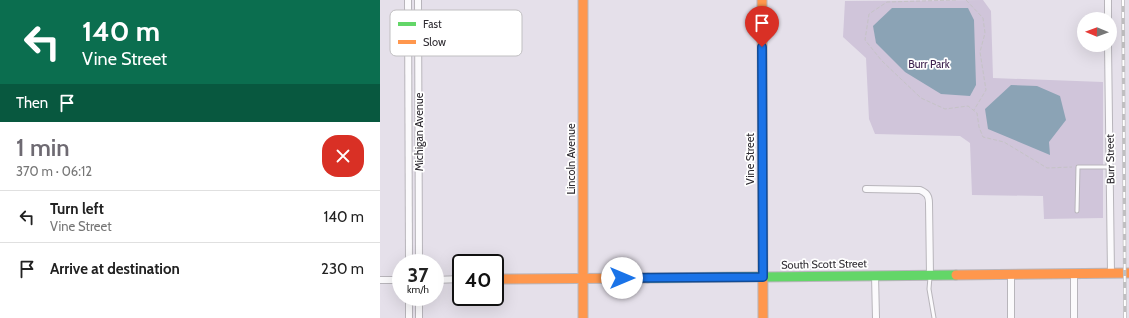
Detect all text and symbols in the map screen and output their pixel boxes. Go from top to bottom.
pin [745,6,779,47]
legend [390,10,522,56]
icon: arrive [751,12,773,34]
north arrow [1077,12,1117,52]
map controls [1077,12,1117,52]
text: 140 m [82,14,160,48]
icon: left [16,16,68,68]
text: Fast [423,17,442,31]
text: Slow [423,35,446,49]
text: Vine Street [82,48,167,70]
park label: Burr Park [908,57,950,71]
icon: arrive [56,92,78,114]
street label: Michigan Avenue [412,92,426,171]
text: Then [16,94,48,112]
street label: Lincoln Avenue [564,123,578,195]
text: 1 min [16,133,70,162]
street label: Vine Street [743,133,757,185]
street label: Burr Street [1103,134,1117,184]
button: close [322,135,364,177]
text: 370 m · 06:12 [16,163,92,179]
text: Turn left [50,200,104,218]
icon: left [16,206,38,228]
text: 140 m [323,208,364,226]
text: Vine Street [50,218,112,234]
speed limit sign: 40 [452,254,504,306]
street label: South Scott Street [781,256,867,272]
position arrow [601,257,643,299]
icon: arrive [16,258,38,280]
text: Arrive at destination [50,260,180,278]
text: 230 m [321,260,364,278]
text: 37 [408,263,428,287]
text: km/h [407,283,429,296]

